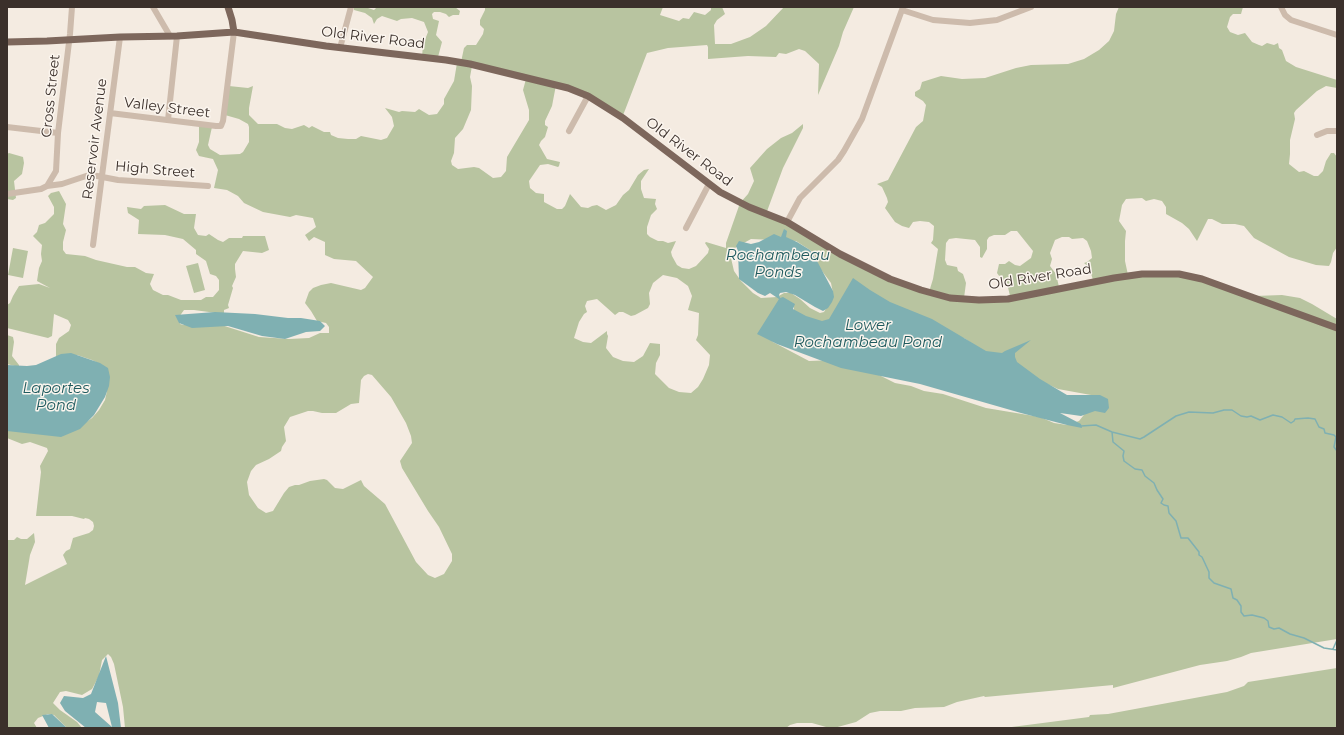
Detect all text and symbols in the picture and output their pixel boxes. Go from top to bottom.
street label: Old River Road [320,23,426,53]
street label: Cross Street [38,53,64,139]
street label: Reservoir Avenue [79,78,111,200]
street label: Valley Street [123,94,211,122]
street label: Old River Road [642,114,736,190]
street label: High Street [114,158,196,182]
water label: Rochambeau Ponds [726,247,830,282]
street label: Old River Road [987,261,1093,293]
water label: Lower Rochambeau Pond [794,317,942,352]
water label: Laportes Pond [23,380,89,415]

